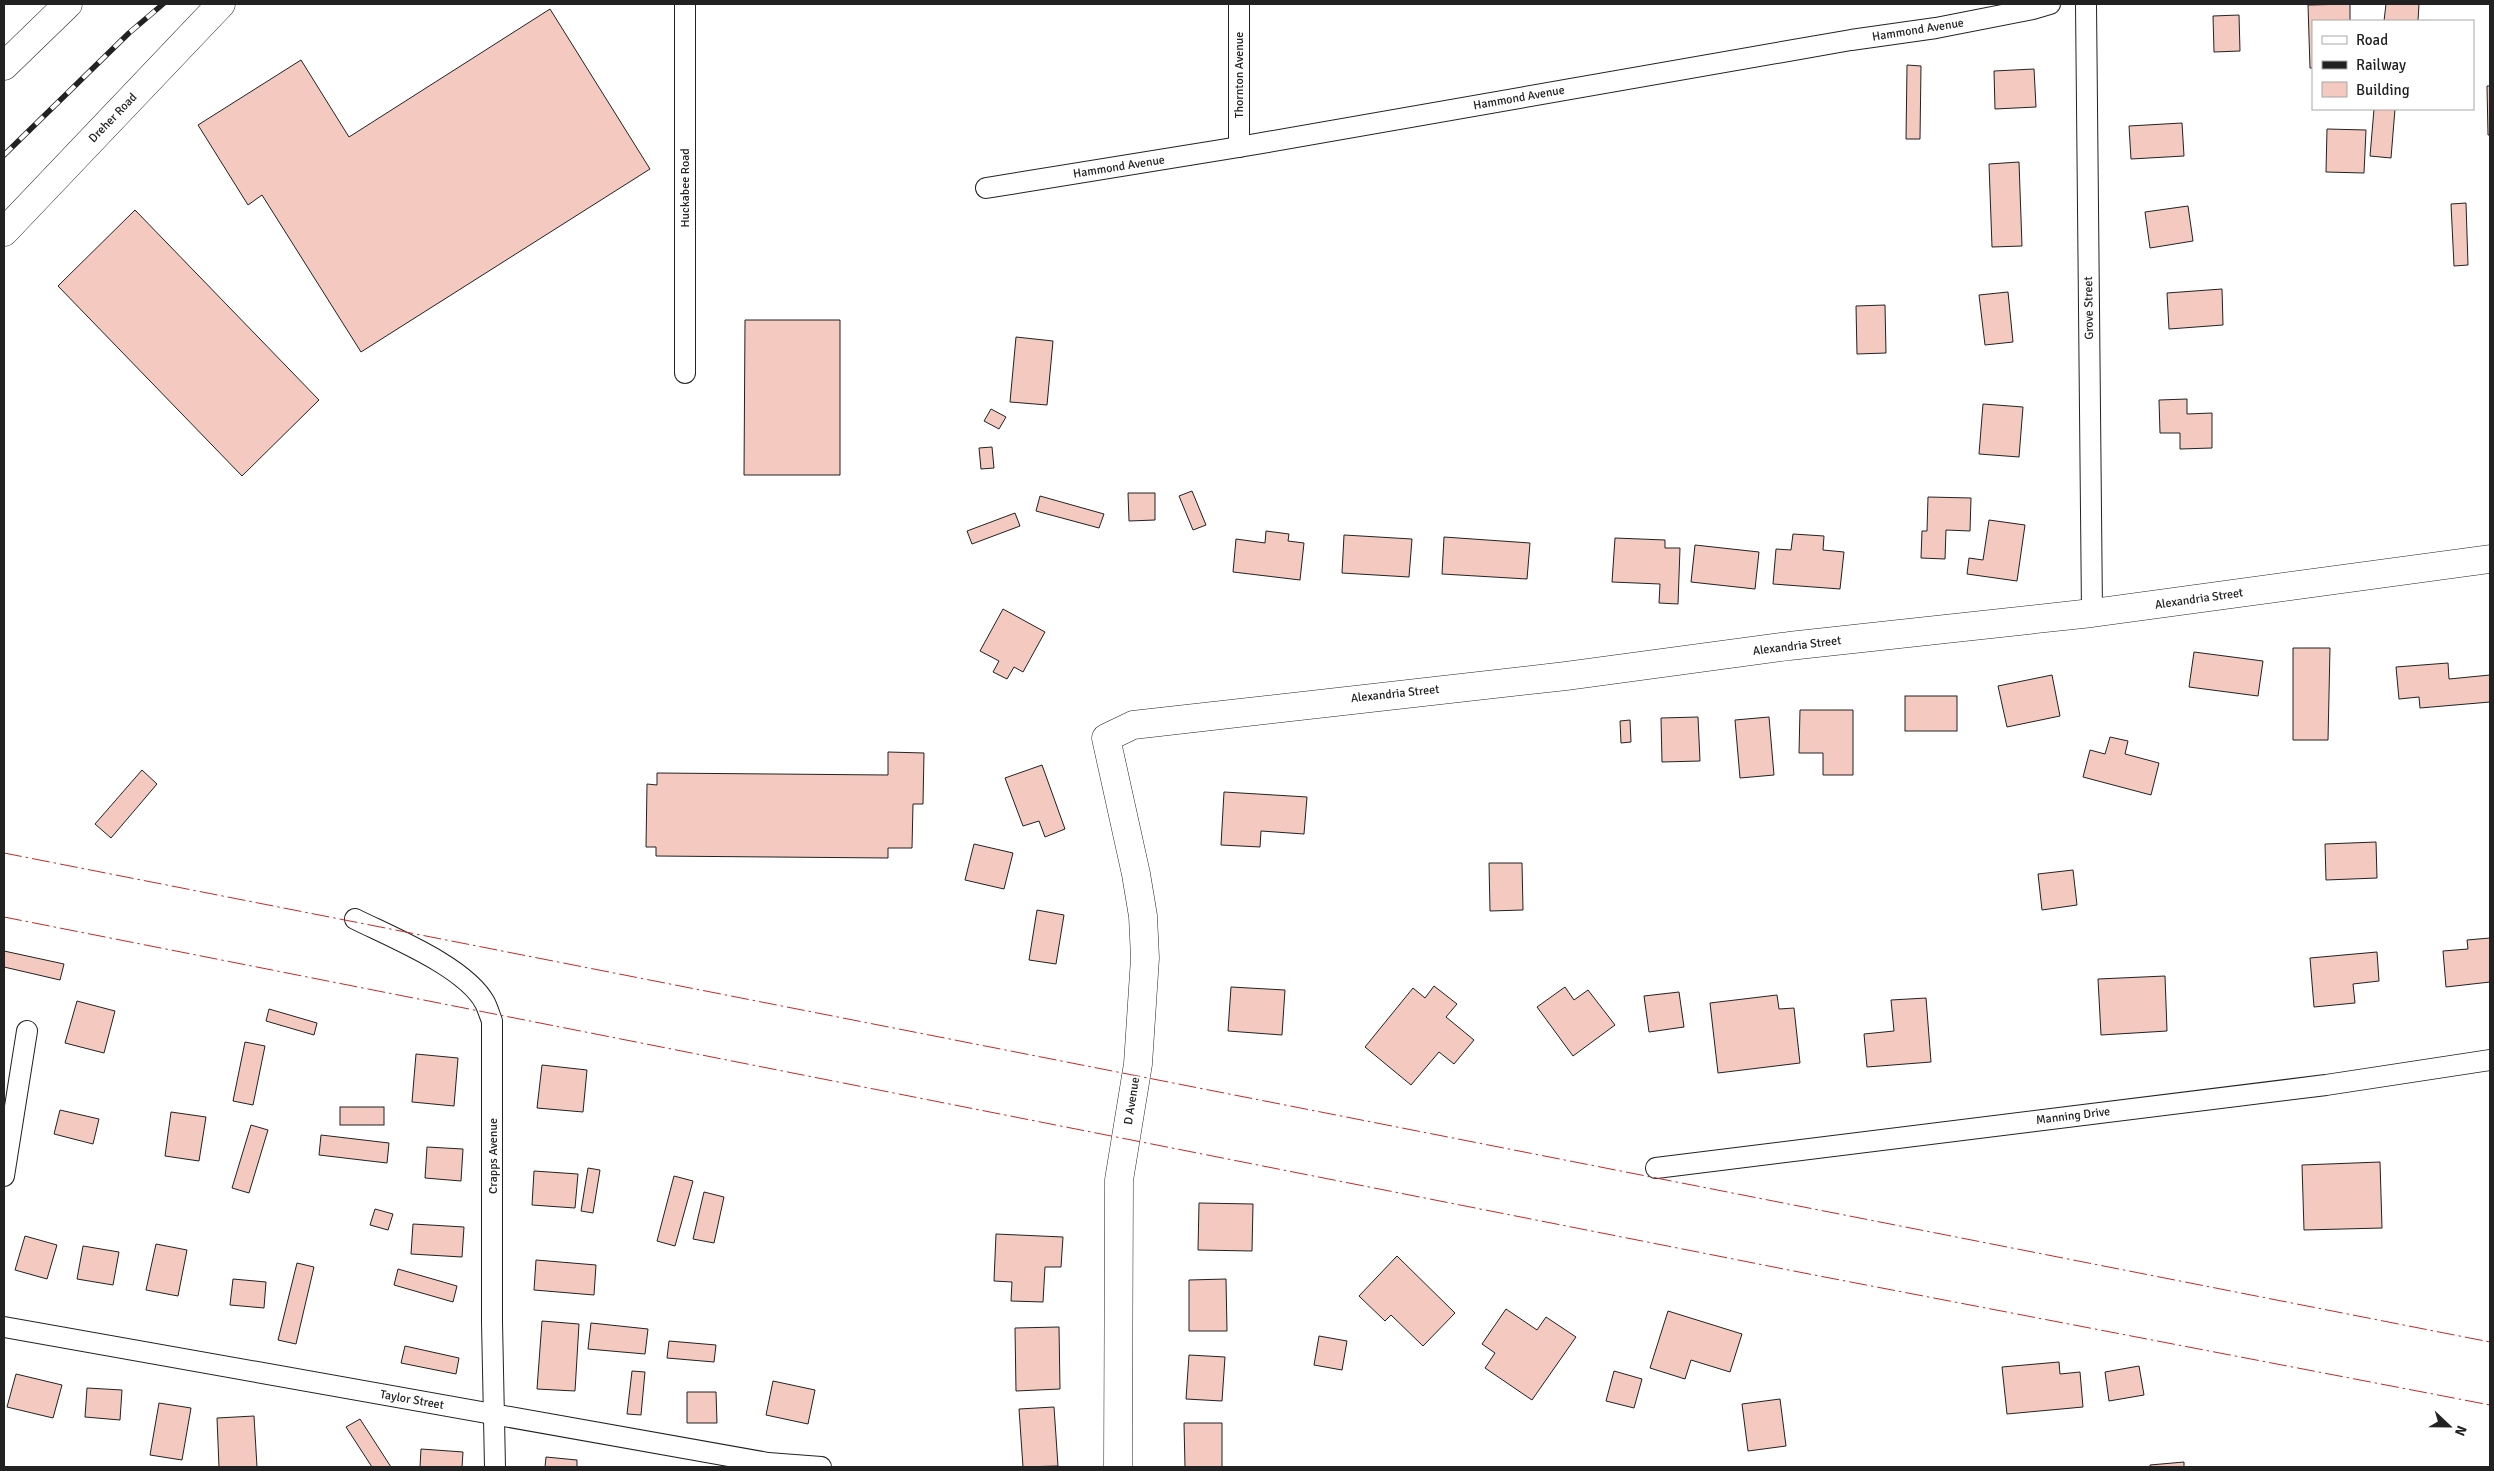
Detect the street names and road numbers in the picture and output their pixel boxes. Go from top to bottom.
street label: Hammond Avenue [1871,15,1965,45]
street label: Thornton Avenue [1232,32,1247,118]
street label: Hammond Avenue [1472,83,1566,113]
street label: Dreher Road [86,90,140,146]
street label: Huckabee Road [678,148,693,228]
street label: Hammond Avenue [1072,152,1166,182]
street label: Grove Street [2081,276,2097,340]
street label: Alexandria Street [2154,585,2244,613]
street label: Alexandria Street [1752,633,1842,659]
street label: Alexandria Street [1350,682,1440,706]
street label: D Avenue [1121,1076,1143,1126]
street label: Manning Drive [2035,1104,2111,1128]
street label: Crapps Avenue [486,1118,501,1194]
street label: Taylor Street [379,1387,445,1413]

